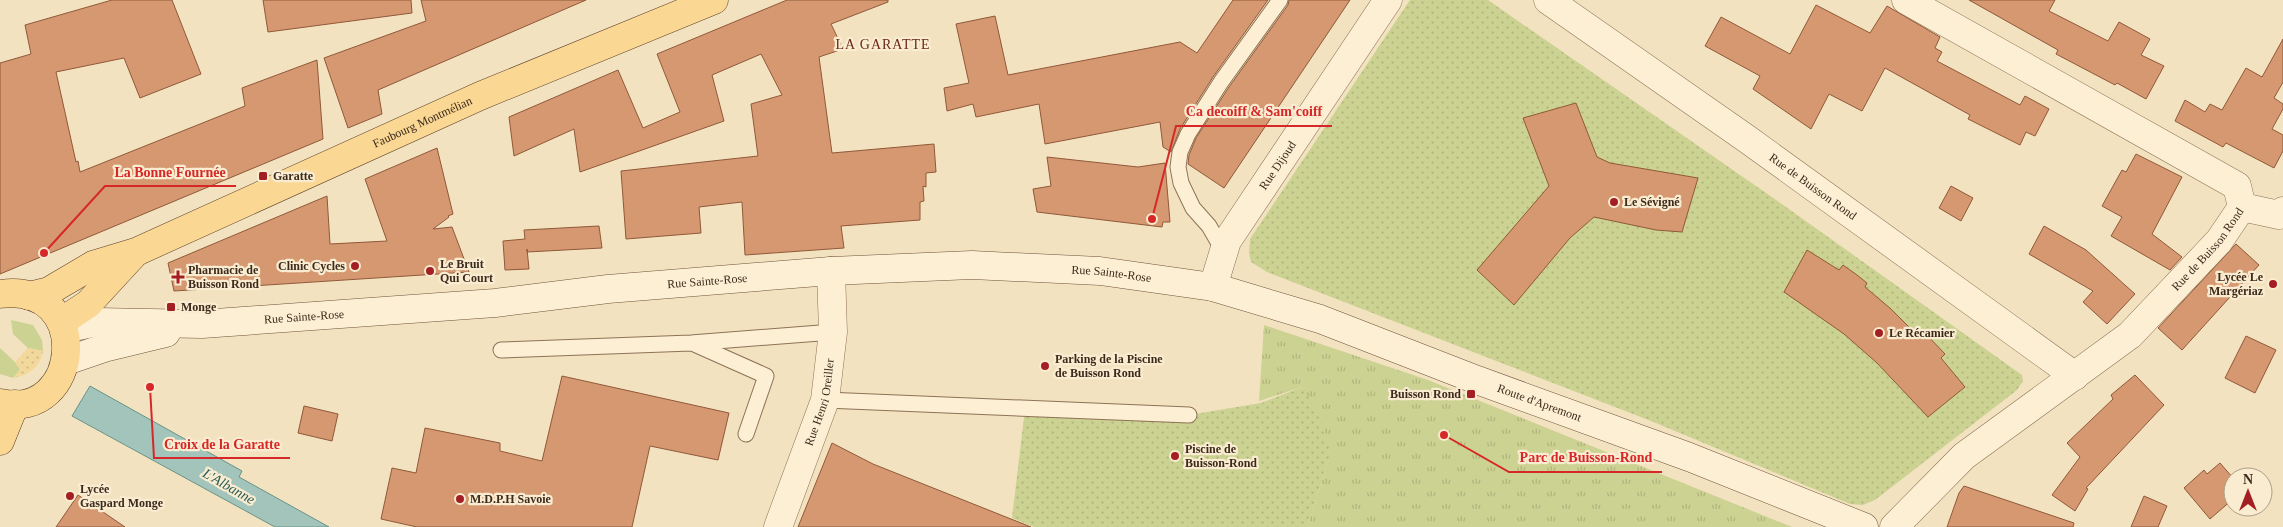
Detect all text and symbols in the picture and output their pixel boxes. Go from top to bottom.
district label: LA GARATTE [835,37,931,52]
street label: Faubourg Montmélian [370,94,474,151]
callout: Ca decoiff & Sam'coiff [1176,97,1332,126]
text: Ca decoiff & Sam'coiff [1186,104,1323,119]
street label: Rue Dijoud [1256,138,1299,192]
street label: Rue de Buisson Rond [1766,150,1859,223]
callout: La Bonne Fournée [105,157,236,186]
text: La Bonne Fournée [114,165,226,180]
place label: Garatte [273,169,314,183]
marker: Garatte [257,170,269,182]
place label: Le Sévigné [1624,195,1680,209]
marker: Le Sévigné [1608,196,1620,208]
street label: Rue de Buisson Rond [2169,205,2246,294]
place label: Le Bruit Qui Court [440,257,493,285]
place label: Clinic Cycles [278,259,345,273]
marker: Clinic Cycles [349,260,361,272]
place label: Pharmacie de Buisson Rond [188,263,259,291]
street label: Rue Sainte-Rose [1071,263,1152,285]
marker: Le Bruit Qui Court [424,265,436,277]
place label: Lycée Le Margériaz [2209,270,2264,298]
marker: Pharmacie de Buisson Rond [172,271,184,283]
street label: Rue Sainte-Rose [667,271,748,291]
marker: Lycée Le Margériaz [2267,278,2279,290]
place label: Monge [181,300,217,314]
marker: Monge [165,301,177,313]
street label: Rue Sainte-Rose [263,307,345,327]
place label: Le Récamier [1889,326,1955,340]
marker: Le Récamier [1873,327,1885,339]
place label: Parking de la Piscine de Buisson Rond [1055,352,1163,380]
street label: Rue Henri Oreiller [802,358,837,448]
marker: Parking de la Piscine de Buisson Rond [1039,360,1051,372]
street label: Route d'Apremont [1495,381,1584,425]
place label: Buisson Rond [1390,387,1461,401]
marker: Buisson Rond [1465,388,1477,400]
callout: Croix de la Garatte [154,429,290,458]
text: Croix de la Garatte [164,437,280,452]
place label: Piscine de Buisson-Rond [1185,442,1257,470]
callout: Parc de Buisson-Rond [1509,443,1662,472]
marker: Piscine de Buisson-Rond [1169,450,1181,462]
text: Parc de Buisson-Rond [1520,450,1653,465]
water label: L'Albanne [199,465,257,507]
north arrow [2223,467,2273,517]
text: N [2243,472,2253,487]
place label: Lycée Gaspard Monge [80,482,164,510]
marker: Lycée Gaspard Monge [64,490,76,502]
place label: M.D.P.H Savoie [470,492,552,506]
marker: M.D.P.H Savoie [454,493,466,505]

